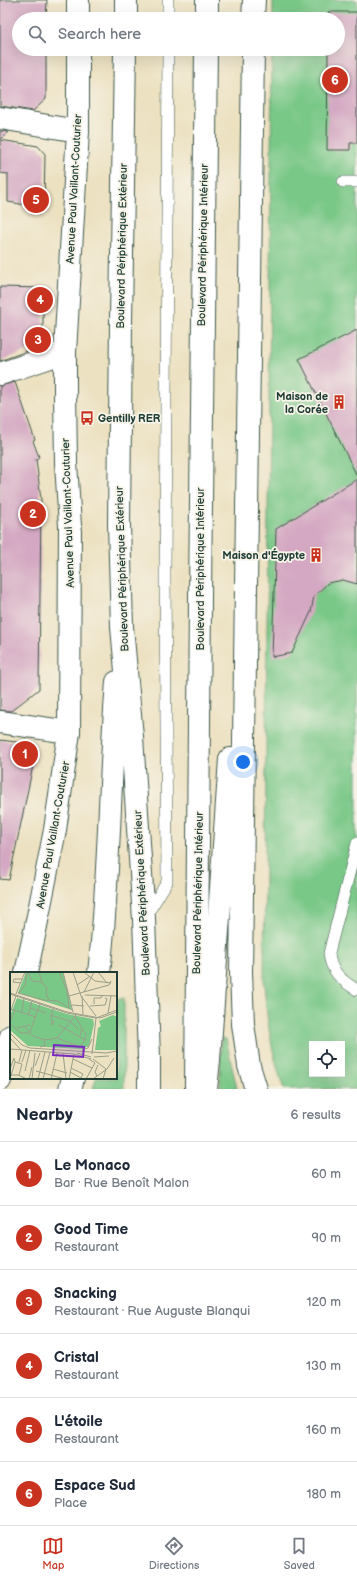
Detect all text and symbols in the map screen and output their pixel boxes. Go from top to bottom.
search box [12,12,345,56]
icon: search [26,23,48,45]
text: Search here [58,25,141,44]
pin: 6 [322,65,348,95]
street label: Avenue Paul Vaillant-Couturier [64,113,84,264]
street label: Boulevard Périphérique Extérieur [114,162,130,329]
street label: Boulevard Périphérique Intérieur [195,162,211,327]
pin: 5 [23,185,49,215]
pin: 4 [27,285,53,315]
pin: 3 [25,325,51,355]
place label: Maison de la Corée [276,390,328,416]
building icon: Maison de la Corée [331,394,347,410]
bus stop icon: Gentilly RER [79,410,95,426]
place label: Gentilly RER [98,412,161,425]
street label: Avenue Paul Vaillant-Couturier [59,437,77,588]
street label: Boulevard Périphérique Extérieur [113,485,131,652]
street label: Boulevard Périphérique Intérieur [194,487,207,650]
pin: 2 [20,499,46,529]
building icon: Maison d'Égypte [308,547,324,563]
place label: Maison d'Égypte [222,548,305,562]
pin: 1 [12,739,38,769]
your location [233,752,253,772]
street label: Avenue Paul Vaillant-Couturier [34,759,73,910]
street label: Boulevard Périphérique Extérieur [131,809,153,976]
street label: Boulevard Périphérique Intérieur [190,810,206,975]
inset map [10,972,117,1079]
map controls [309,1041,345,1077]
button: locate [309,1041,345,1077]
text: Nearby [16,1105,73,1125]
text: 6 results [291,1107,341,1123]
text: Le Monaco [54,1156,130,1175]
text: 1 [26,1166,32,1182]
text: 60 m [311,1166,341,1182]
text: Bar · Rue Benoît Malon [54,1175,189,1191]
text: Good Time [54,1220,128,1239]
text: 2 [25,1230,33,1246]
text: 90 m [312,1230,341,1246]
text: Restaurant [54,1239,119,1255]
text: Snacking [54,1284,117,1303]
text: 3 [25,1294,33,1310]
text: 120 m [306,1294,341,1310]
text: Restaurant · Rue Auguste Blanqui [54,1303,250,1319]
text: Cristal [54,1348,99,1367]
text: 4 [25,1358,33,1374]
text: 130 m [306,1358,341,1374]
text: Restaurant [54,1367,119,1383]
text: L'étoile [54,1412,103,1431]
text: 5 [25,1422,33,1438]
text: 160 m [306,1422,341,1438]
text: Restaurant [54,1431,119,1447]
text: Espace Sud [54,1476,136,1495]
text: 6 [25,1486,33,1502]
text: 180 m [306,1486,341,1502]
text: Place [54,1495,87,1511]
tab: Map [42,1535,64,1572]
tab: Directions [149,1535,199,1572]
tab: Saved [284,1535,315,1572]

